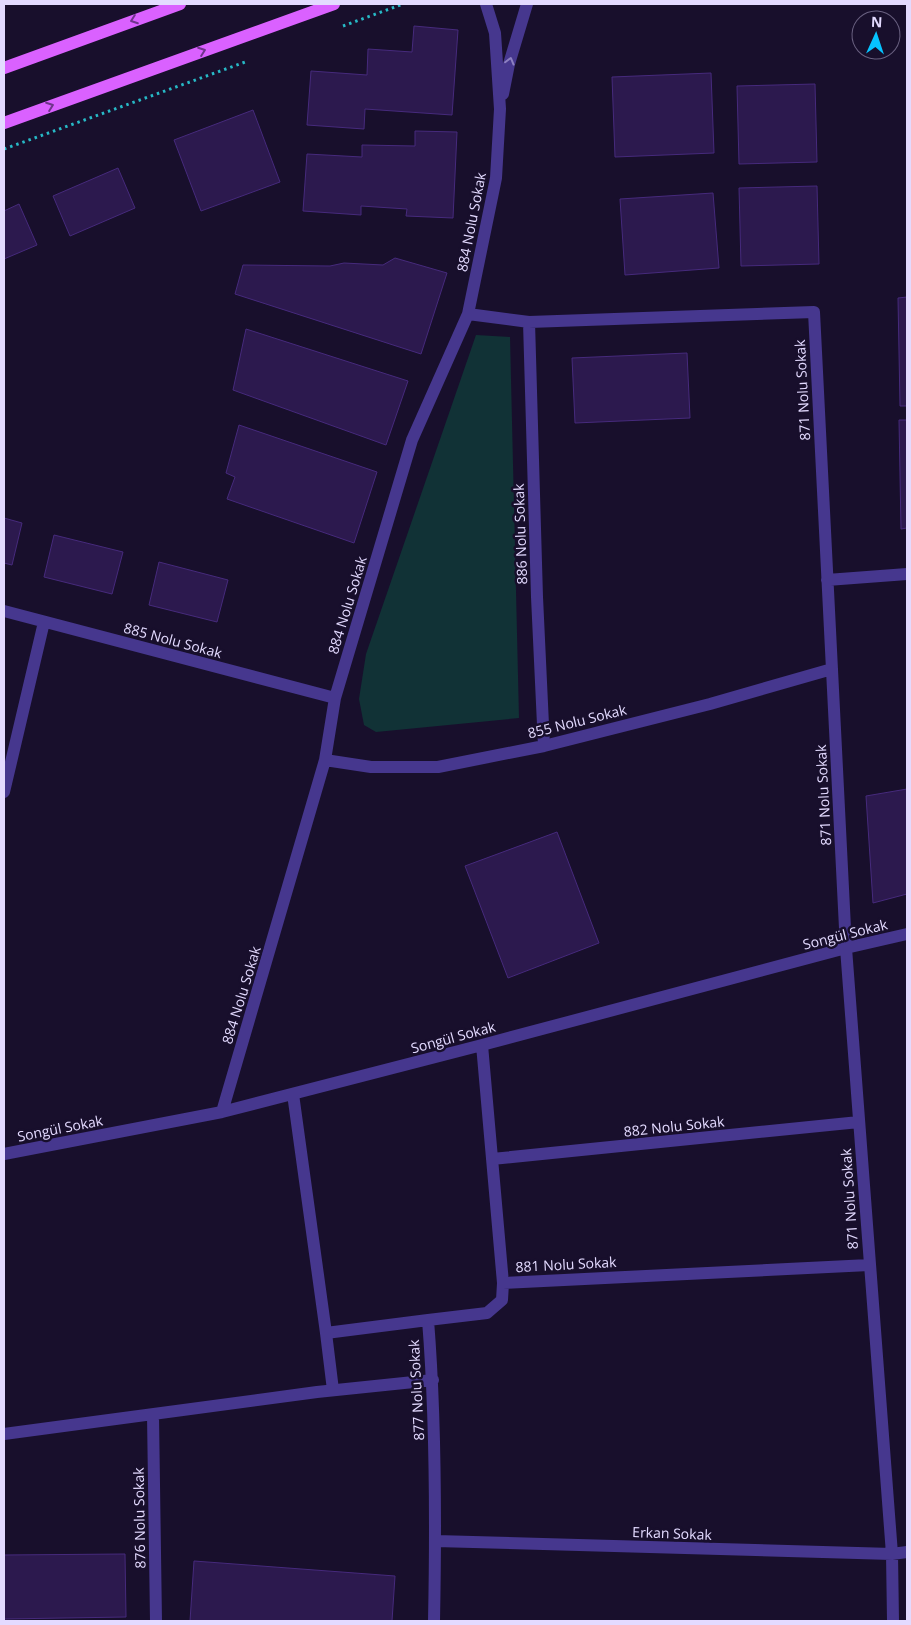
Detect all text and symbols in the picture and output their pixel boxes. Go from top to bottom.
north arrow [851,10,901,60]
text: N [871,12,883,31]
one-way arrow [131,14,139,24]
one-way arrow [198,47,206,57]
one-way arrow [505,58,515,66]
one-way arrow [45,102,53,112]
street label: 884 Nolu Sokak [452,170,490,273]
street label: 871 Nolu Sokak [790,338,814,441]
street label: 886 Nolu Sokak [509,483,531,585]
street label: 884 Nolu Sokak [323,553,371,656]
street label: 885 Nolu Sokak [122,618,225,662]
street label: 855 Nolu Sokak [526,699,629,742]
street label: 871 Nolu Sokak [811,743,835,846]
street label: Songül Sokak [801,914,890,954]
street label: 884 Nolu Sokak [217,943,265,1046]
street label: Songül Sokak [409,1016,498,1057]
street label: Songül Sokak [16,1110,105,1146]
street label: 882 Nolu Sokak [623,1111,726,1141]
street label: 871 Nolu Sokak [836,1147,862,1250]
street label: 881 Nolu Sokak [515,1252,618,1276]
street label: 877 Nolu Sokak [404,1338,428,1441]
street label: 876 Nolu Sokak [129,1467,149,1569]
street label: Erkan Sokak [632,1522,713,1544]

